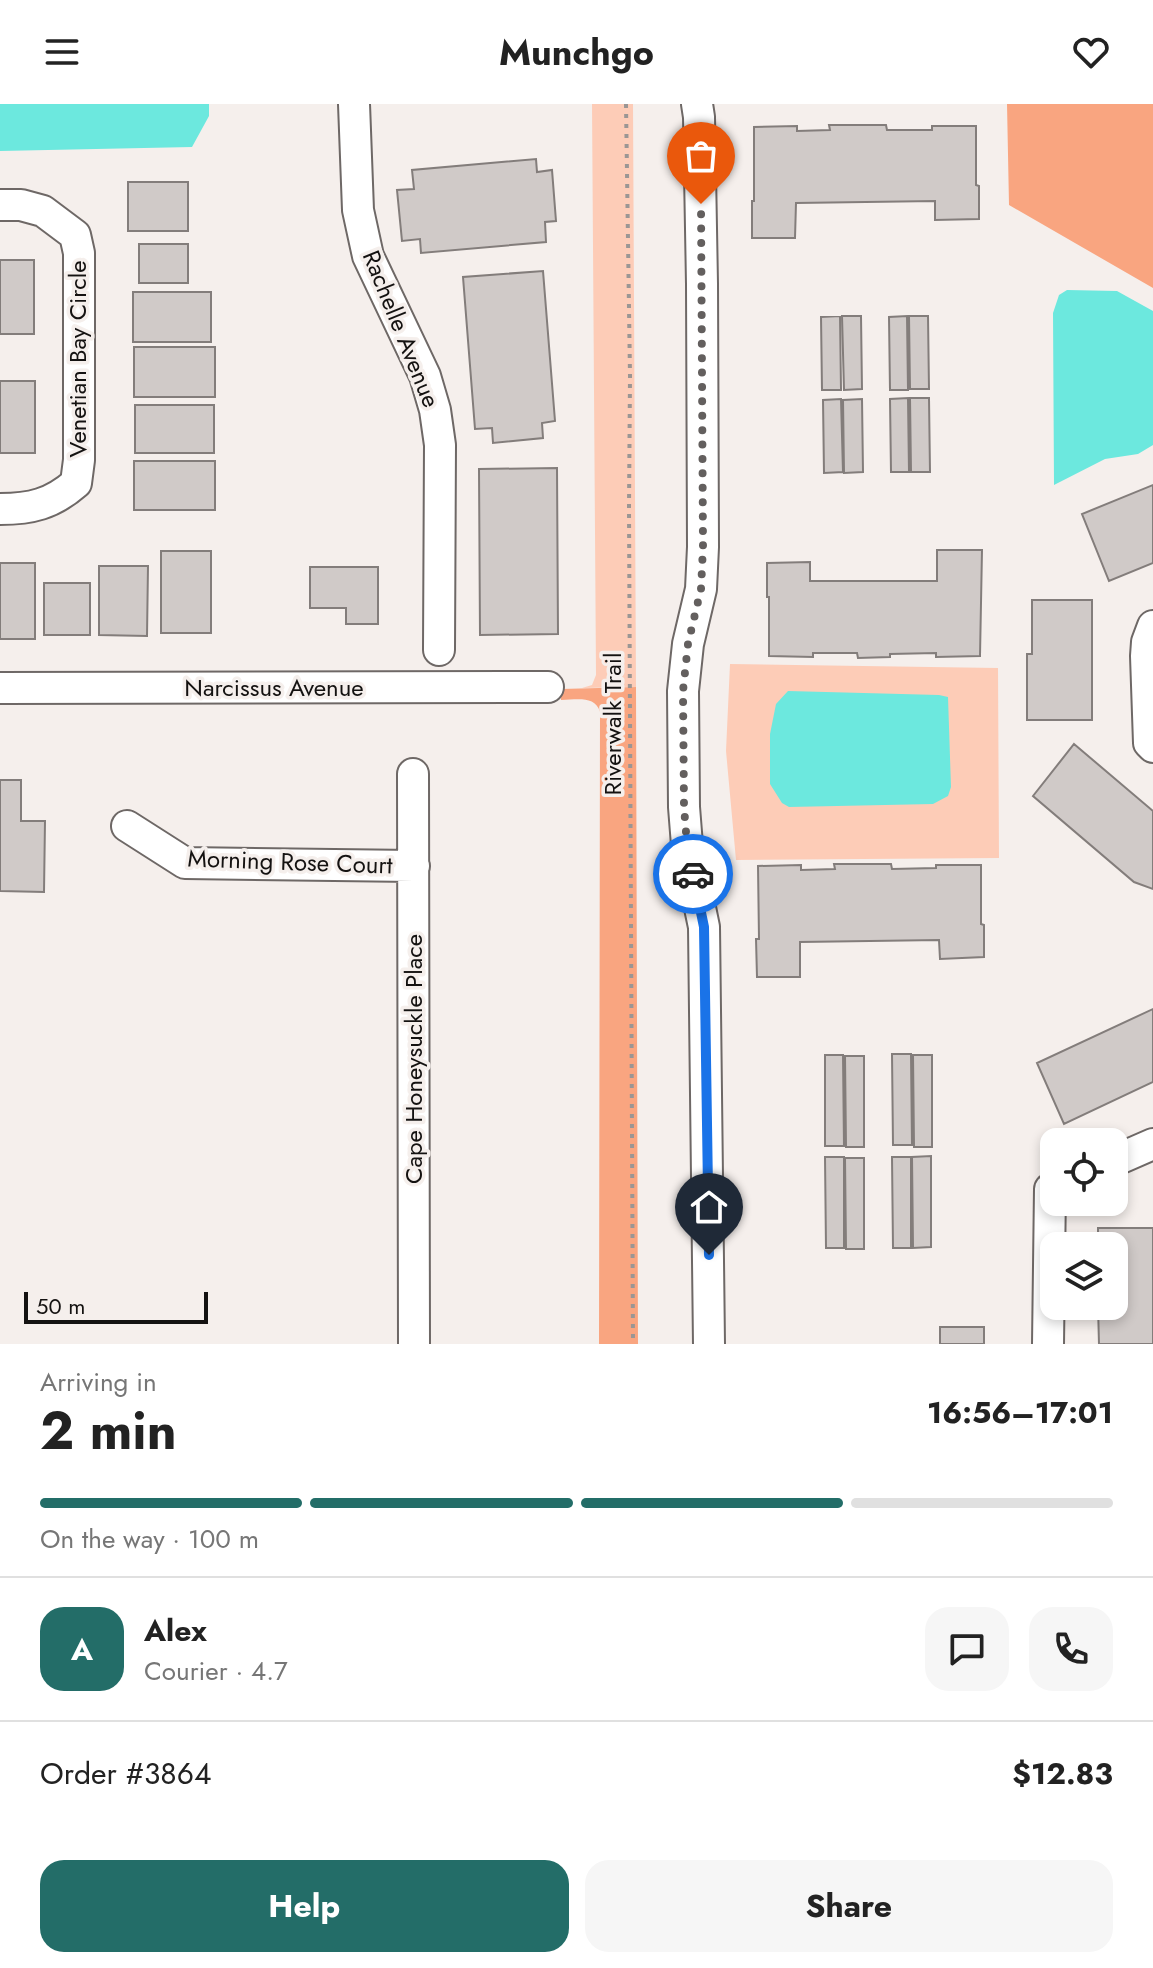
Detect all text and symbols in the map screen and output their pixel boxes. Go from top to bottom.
text: Munchgo [499,26,654,78]
icon: menu [40,30,84,74]
icon: heart [1069,30,1113,74]
pin [667,122,735,204]
icon: bag [679,134,723,178]
street label: Rachelle Avenue [354,245,449,413]
street label: Venetian Bay Circle [60,260,95,458]
street label: Riverwalk Trail [595,652,630,796]
street label: Narcissus Avenue [184,670,364,705]
courier [653,834,733,914]
street label: Morning Rose Court [187,840,393,883]
icon: car [671,852,715,896]
street label: Cape Honeysuckle Place [396,934,431,1184]
map controls [1040,1128,1128,1320]
button: locate [1040,1128,1128,1216]
pin [675,1173,743,1255]
icon: home [687,1185,731,1229]
button: layers [1040,1232,1128,1320]
scale bar [24,1288,208,1324]
text: 50 m [36,1290,85,1322]
text: Arriving in [40,1363,157,1401]
text: 16:56–17:01 [927,1391,1113,1434]
text: 2 min [40,1393,177,1469]
text: On the way · 100 m [40,1520,259,1558]
button: chat [925,1607,1009,1691]
button: phone [1029,1607,1113,1691]
text: Alex [144,1609,207,1652]
text: A [71,1628,93,1671]
text: Courier · 4.7 [144,1652,288,1690]
text: Order #3864 [40,1752,212,1795]
text: $12.83 [1012,1752,1113,1795]
button: Help [40,1860,569,1952]
button: Share [585,1860,1113,1952]

